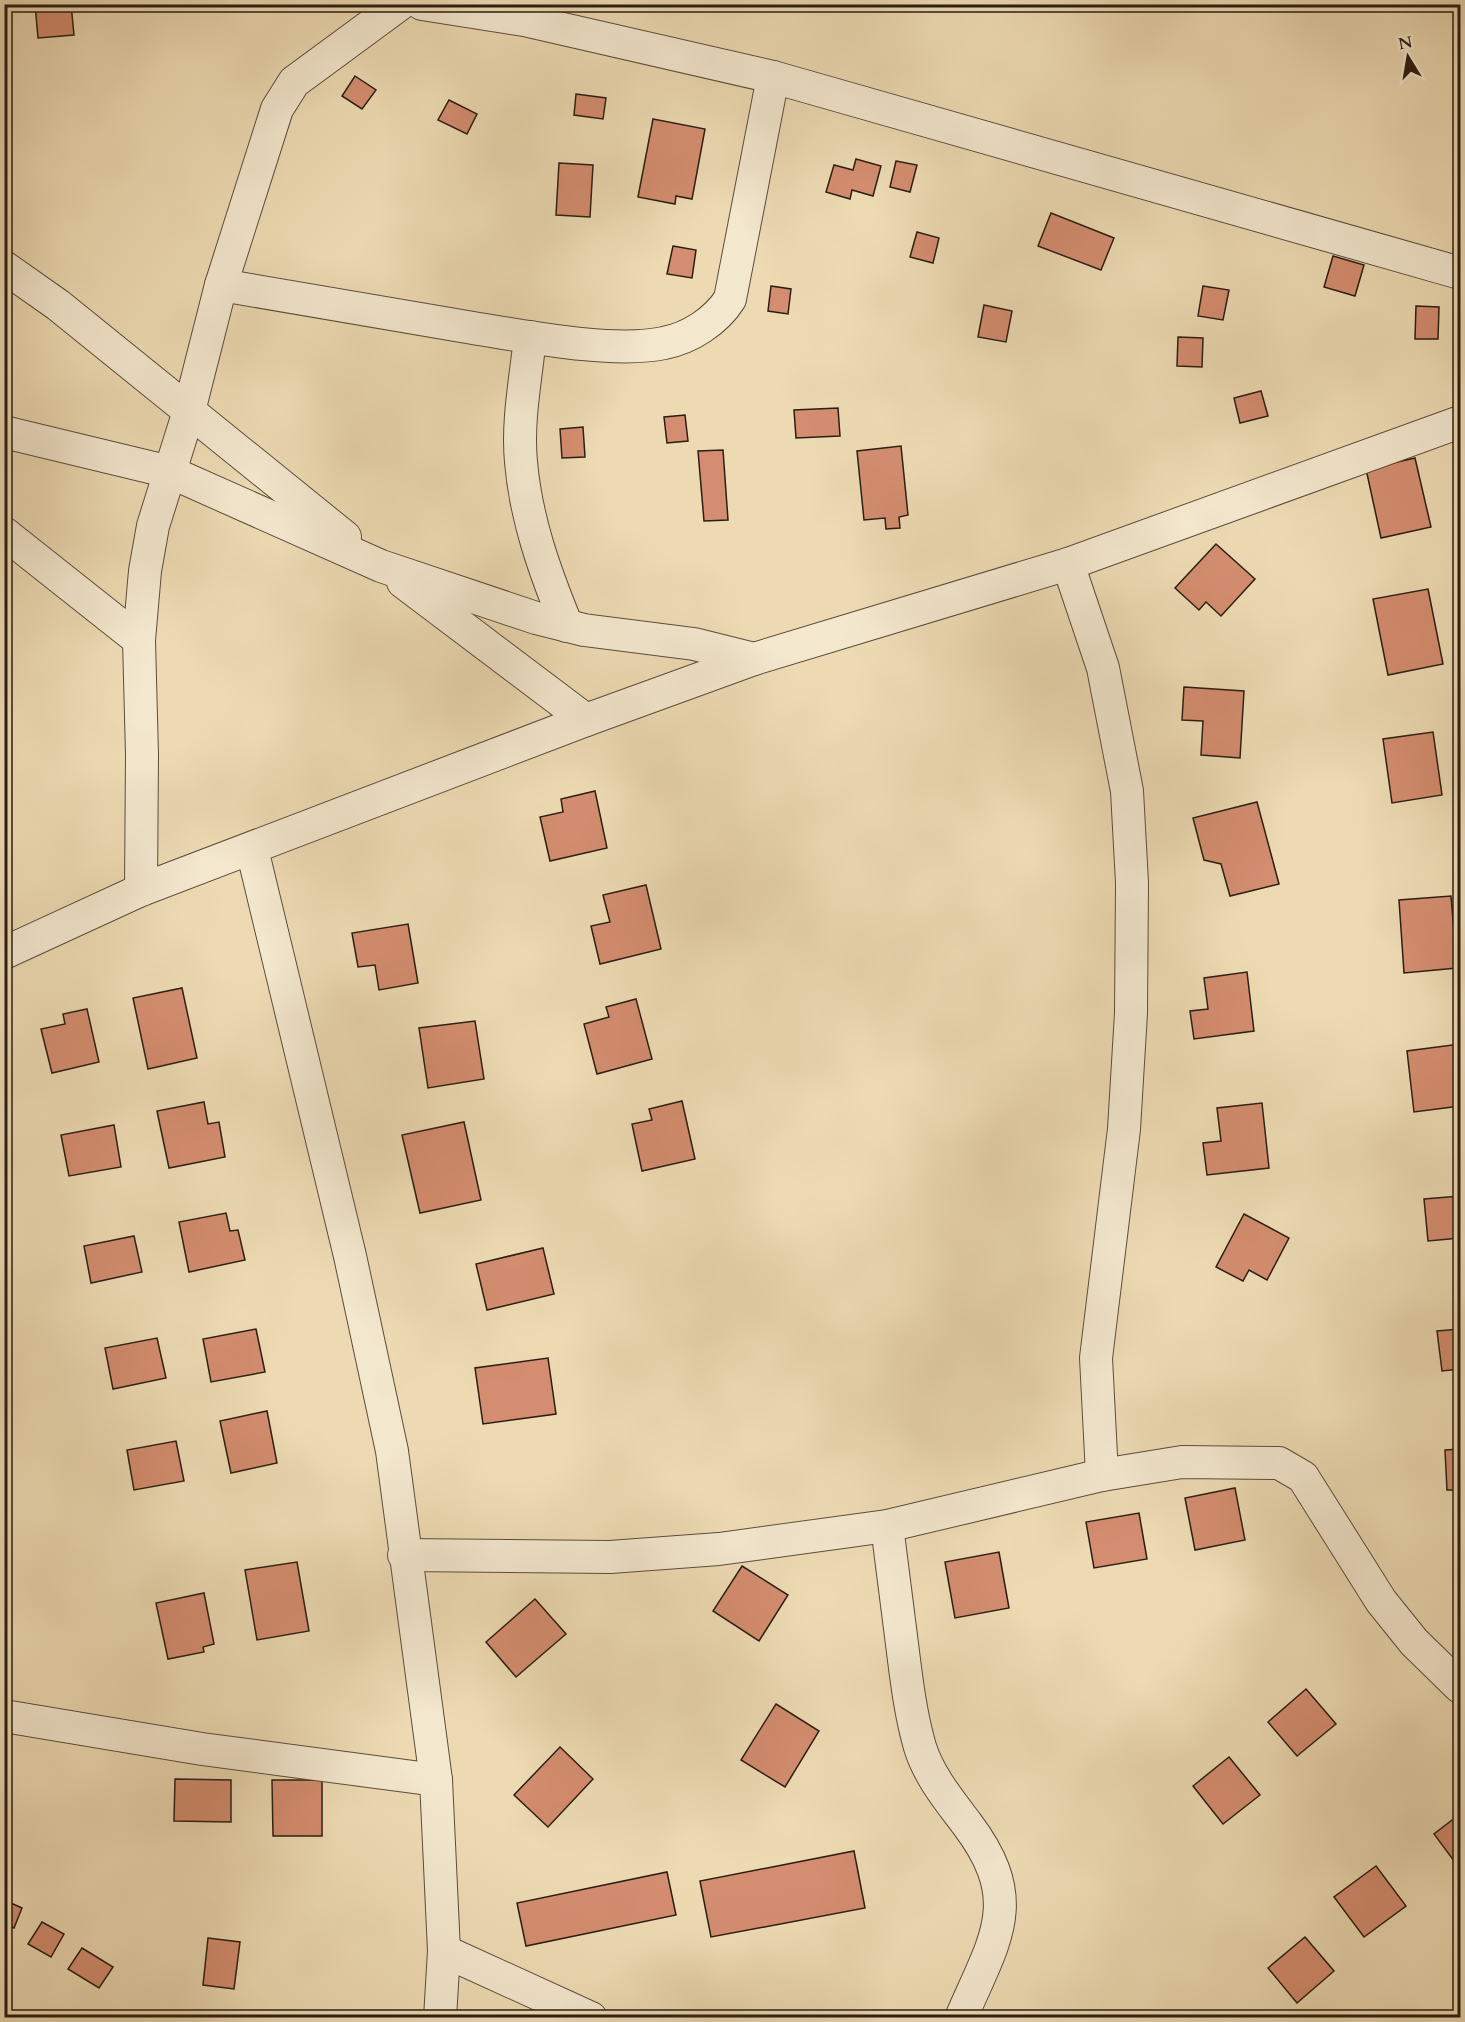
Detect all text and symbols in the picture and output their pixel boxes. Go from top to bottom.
north arrow [1378,27,1438,87]
text: N [1396,31,1414,55]

